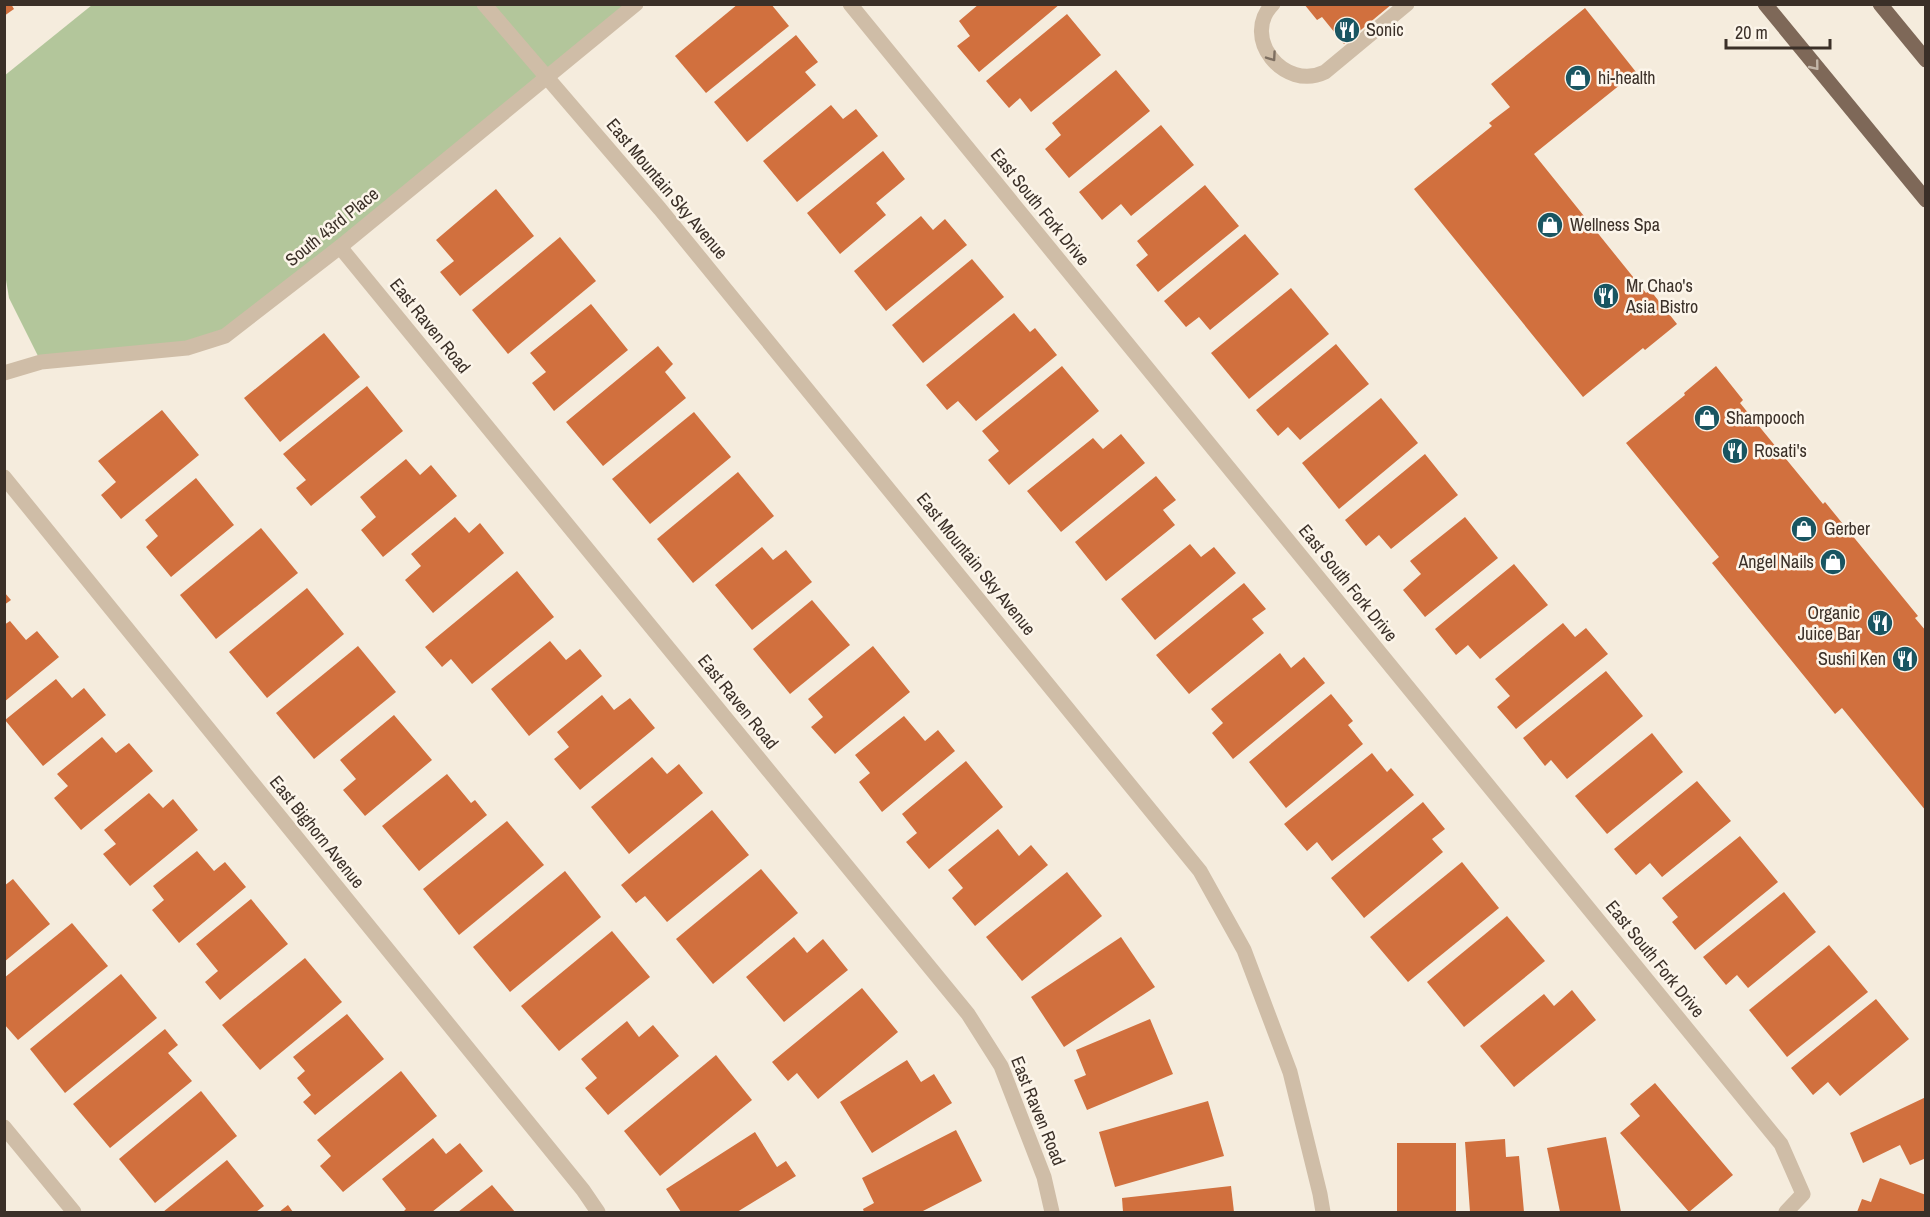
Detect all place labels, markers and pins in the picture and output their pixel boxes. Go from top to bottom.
restaurant icon: Sonic [1332,15,1362,45]
place label: Sonic [1366,17,1404,42]
shop icon: hi-health [1563,63,1593,93]
place label: hi-health [1598,65,1655,90]
shop icon: Wellness Spa [1535,210,1565,240]
place label: Wellness Spa [1570,212,1660,237]
place label: Mr Chao's Asia Bistro [1625,273,1698,319]
restaurant icon: Mr Chao's Asia Bistro [1591,281,1621,311]
shop icon: Shampooch [1692,403,1722,433]
place label: Shampooch [1726,405,1805,430]
restaurant icon: Rosati's [1720,436,1750,466]
place label: Rosati's [1754,438,1807,463]
shop icon: Gerber [1789,514,1819,544]
place label: Gerber [1824,516,1870,541]
shop icon: Angel Nails [1818,547,1848,577]
place label: Angel Nails [1738,549,1814,574]
place label: Organic Juice Bar [1798,600,1860,646]
restaurant icon: Organic Juice Bar [1865,608,1895,638]
restaurant icon: Sushi Ken [1890,644,1920,674]
place label: Sushi Ken [1818,646,1886,671]

